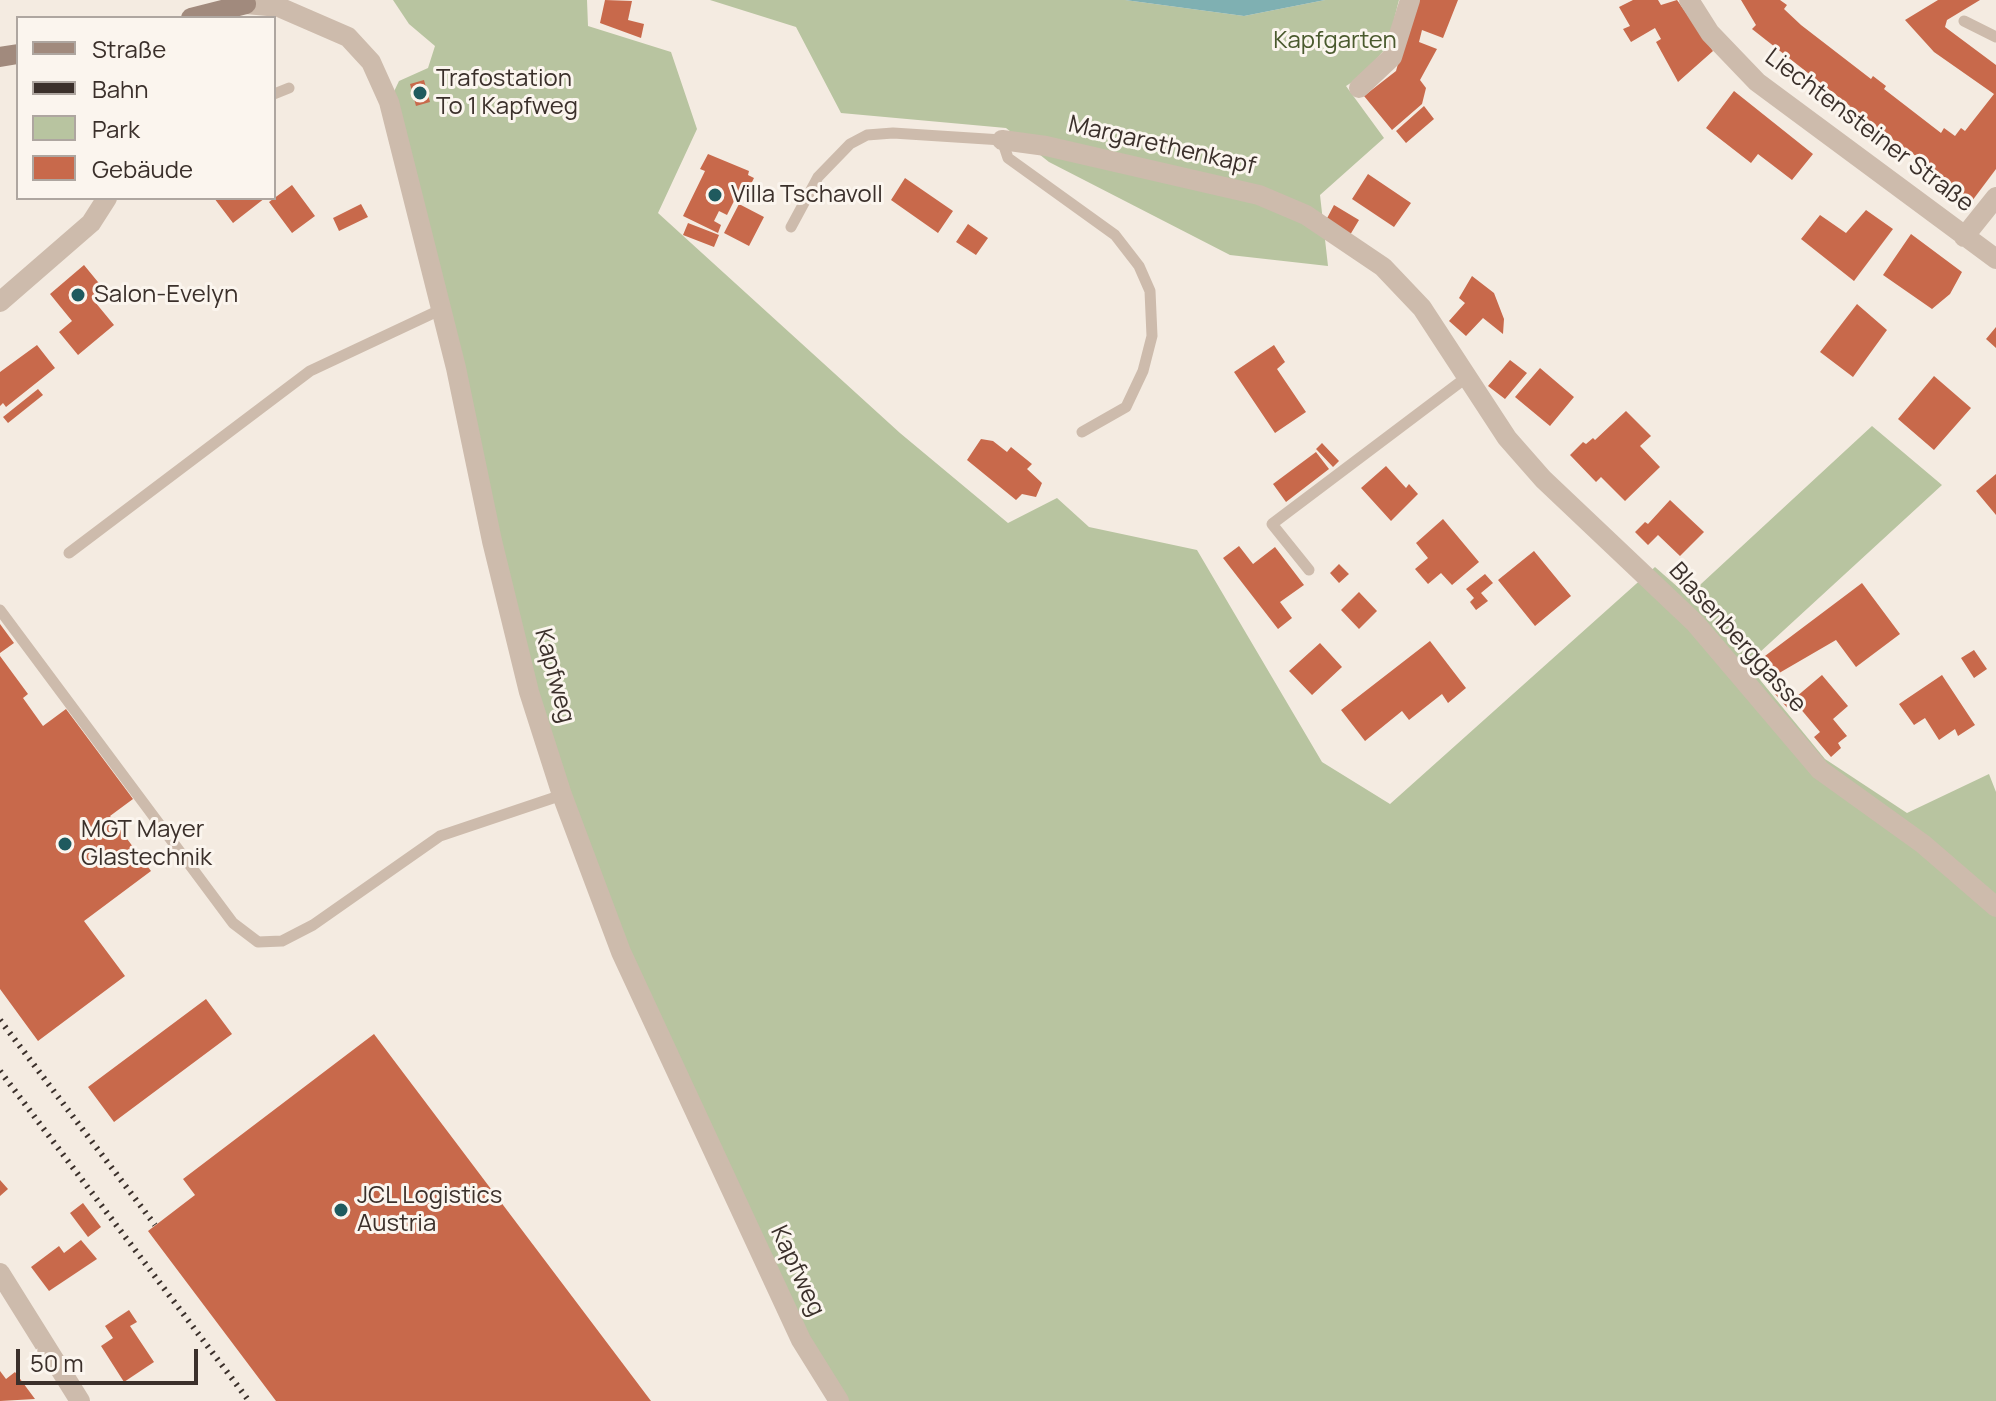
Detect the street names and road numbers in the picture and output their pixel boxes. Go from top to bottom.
street label: Liechtensteiner Straße [1759,43,1979,219]
street label: Margarethenkapf [1066,110,1258,182]
street label: Blasenberggasse [1662,557,1812,719]
street label: Kapfweg [528,626,580,726]
street label: Kapfweg [764,1221,830,1321]

